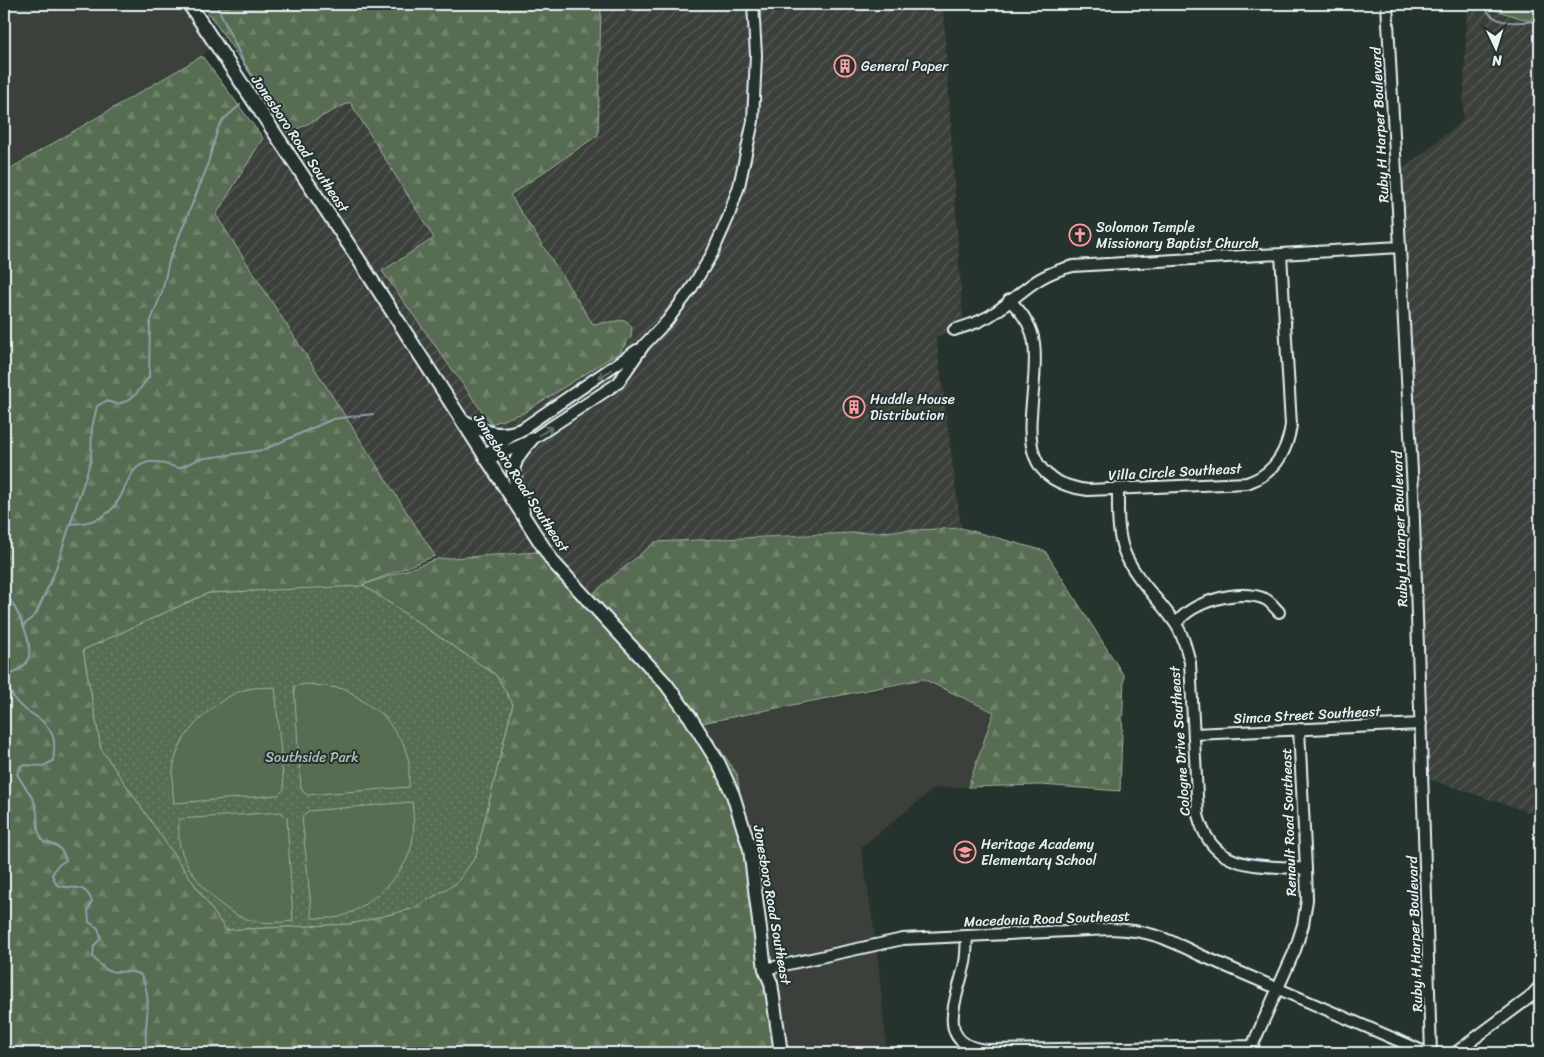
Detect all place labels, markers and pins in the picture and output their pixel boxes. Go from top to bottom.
building icon: General Paper [833,54,857,78]
place label: General Paper [861,54,949,79]
place label: Solomon Temple Missionary Baptist Church [1096,215,1259,256]
church icon: Solomon Temple Missionary Baptist Church [1068,223,1092,247]
place label: Huddle House Distribution [870,387,955,428]
building icon: Huddle House Distribution [842,395,866,419]
place label: Heritage Academy Elementary School [981,832,1098,873]
school or university icon: Heritage Academy Elementary School [953,840,977,864]

